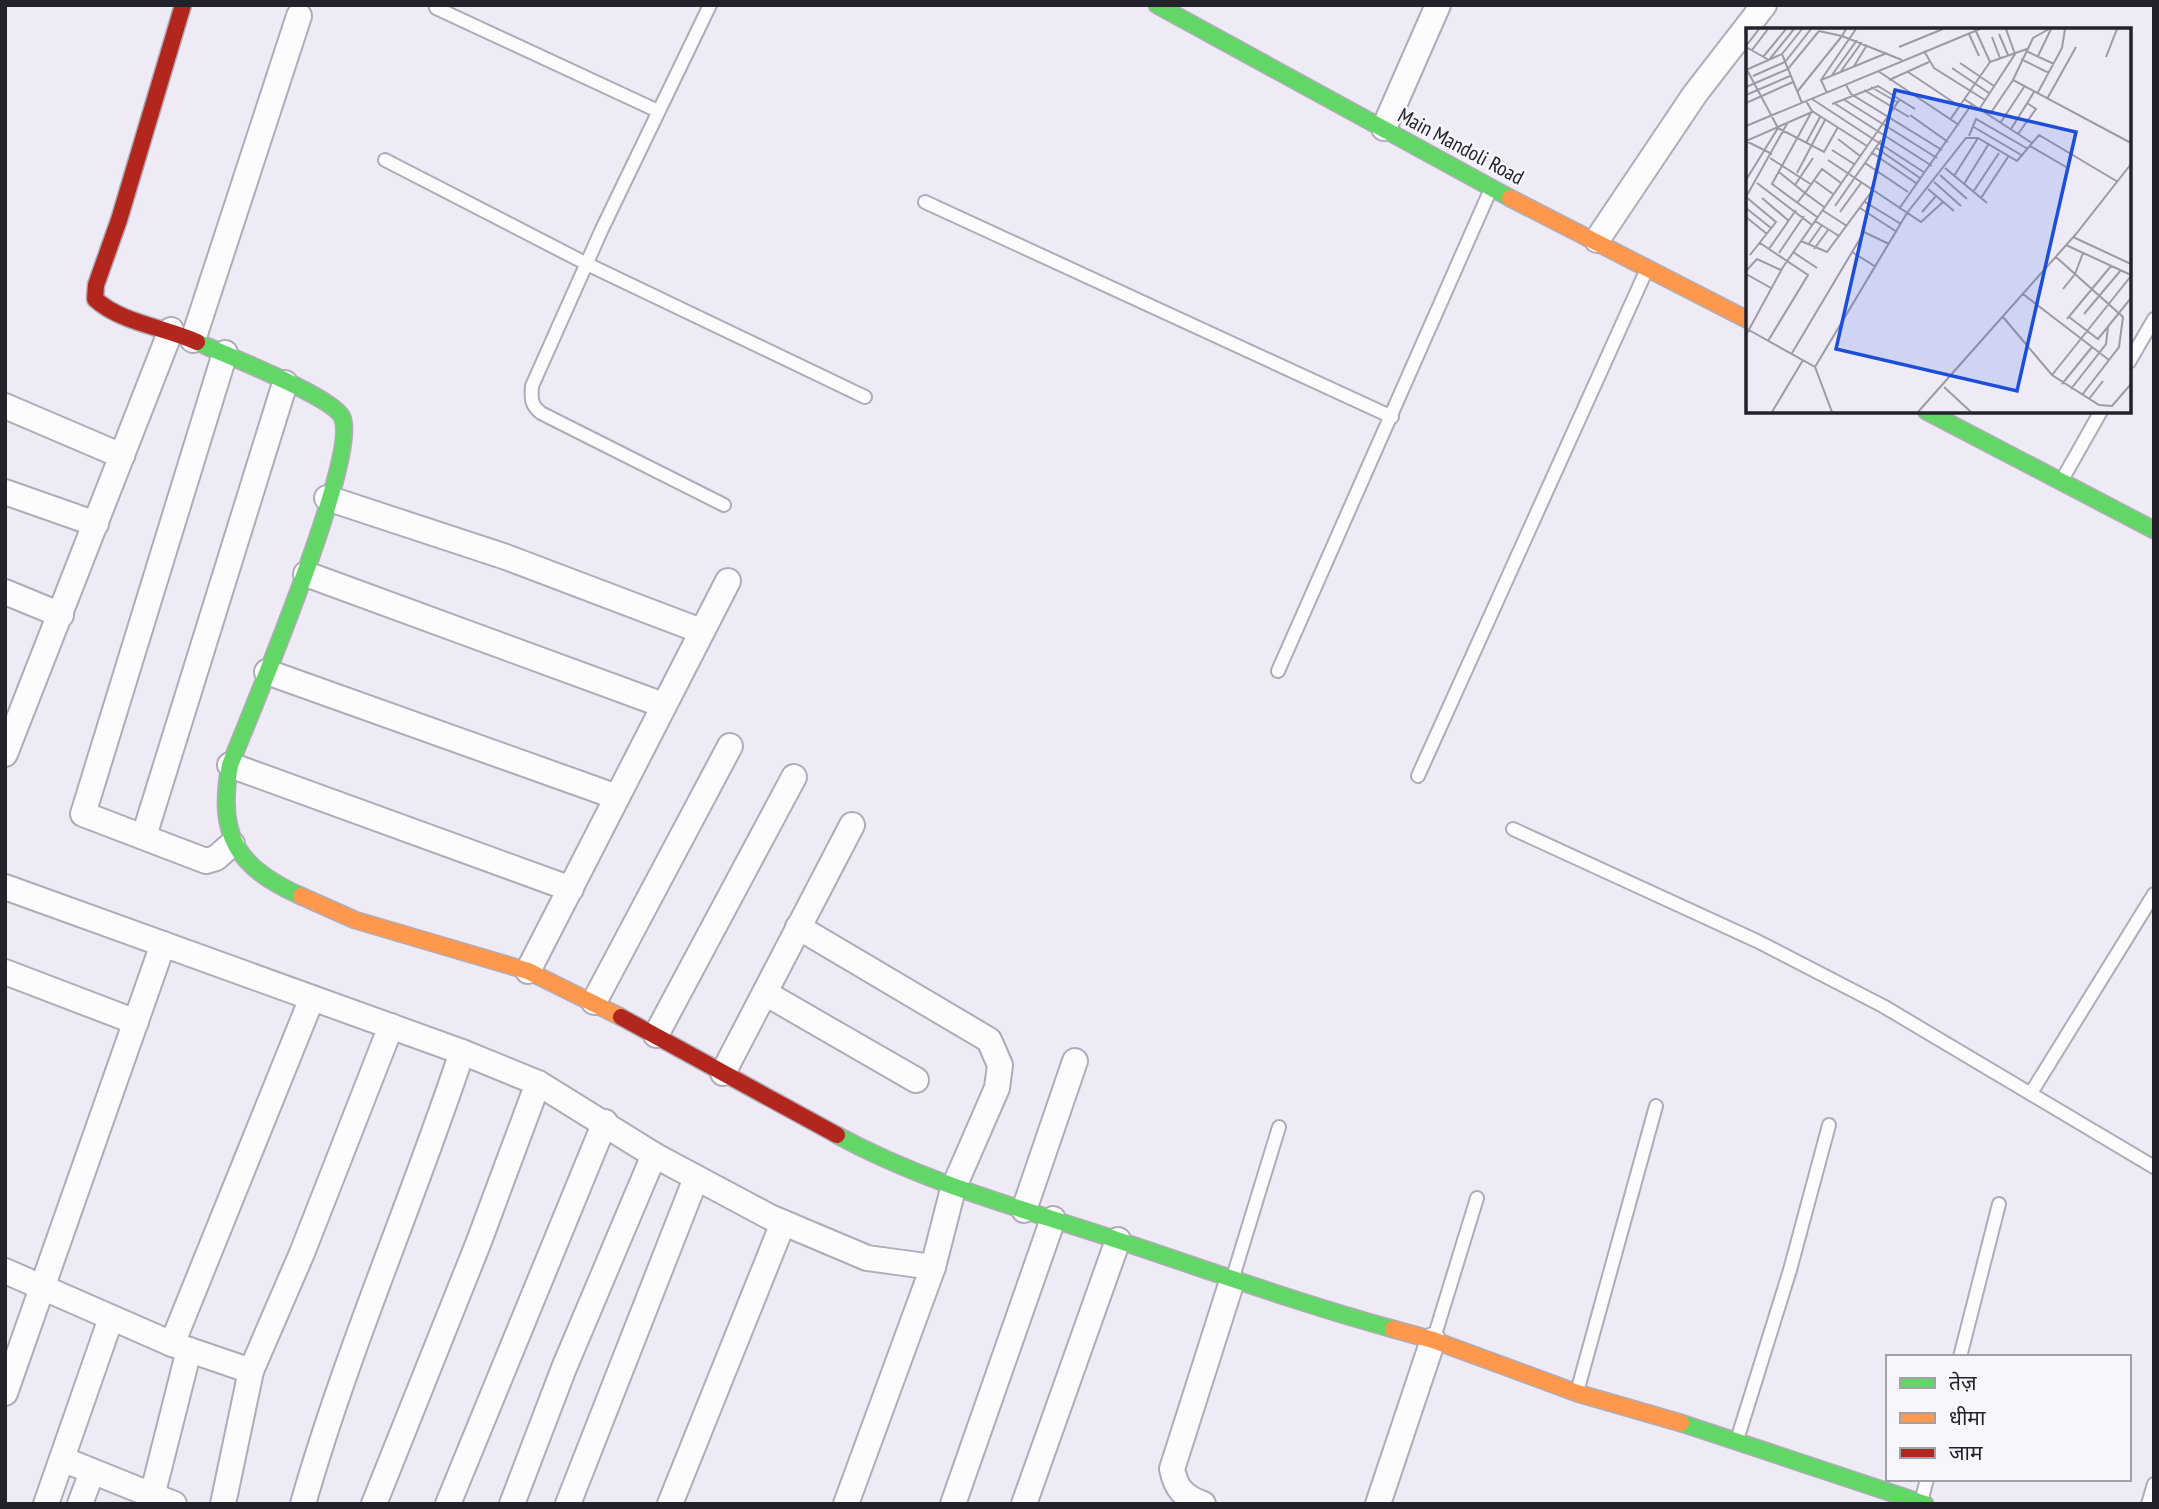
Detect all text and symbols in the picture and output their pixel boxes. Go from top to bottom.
inset map [1746,28,2131,413]
street label: Main Mandoli Road [1393,101,1529,191]
legend [1886,1355,2131,1481]
text: तेज़ [1949,1369,1977,1396]
text: धीमा [1949,1404,1986,1431]
text: जाम [1949,1439,1983,1466]

